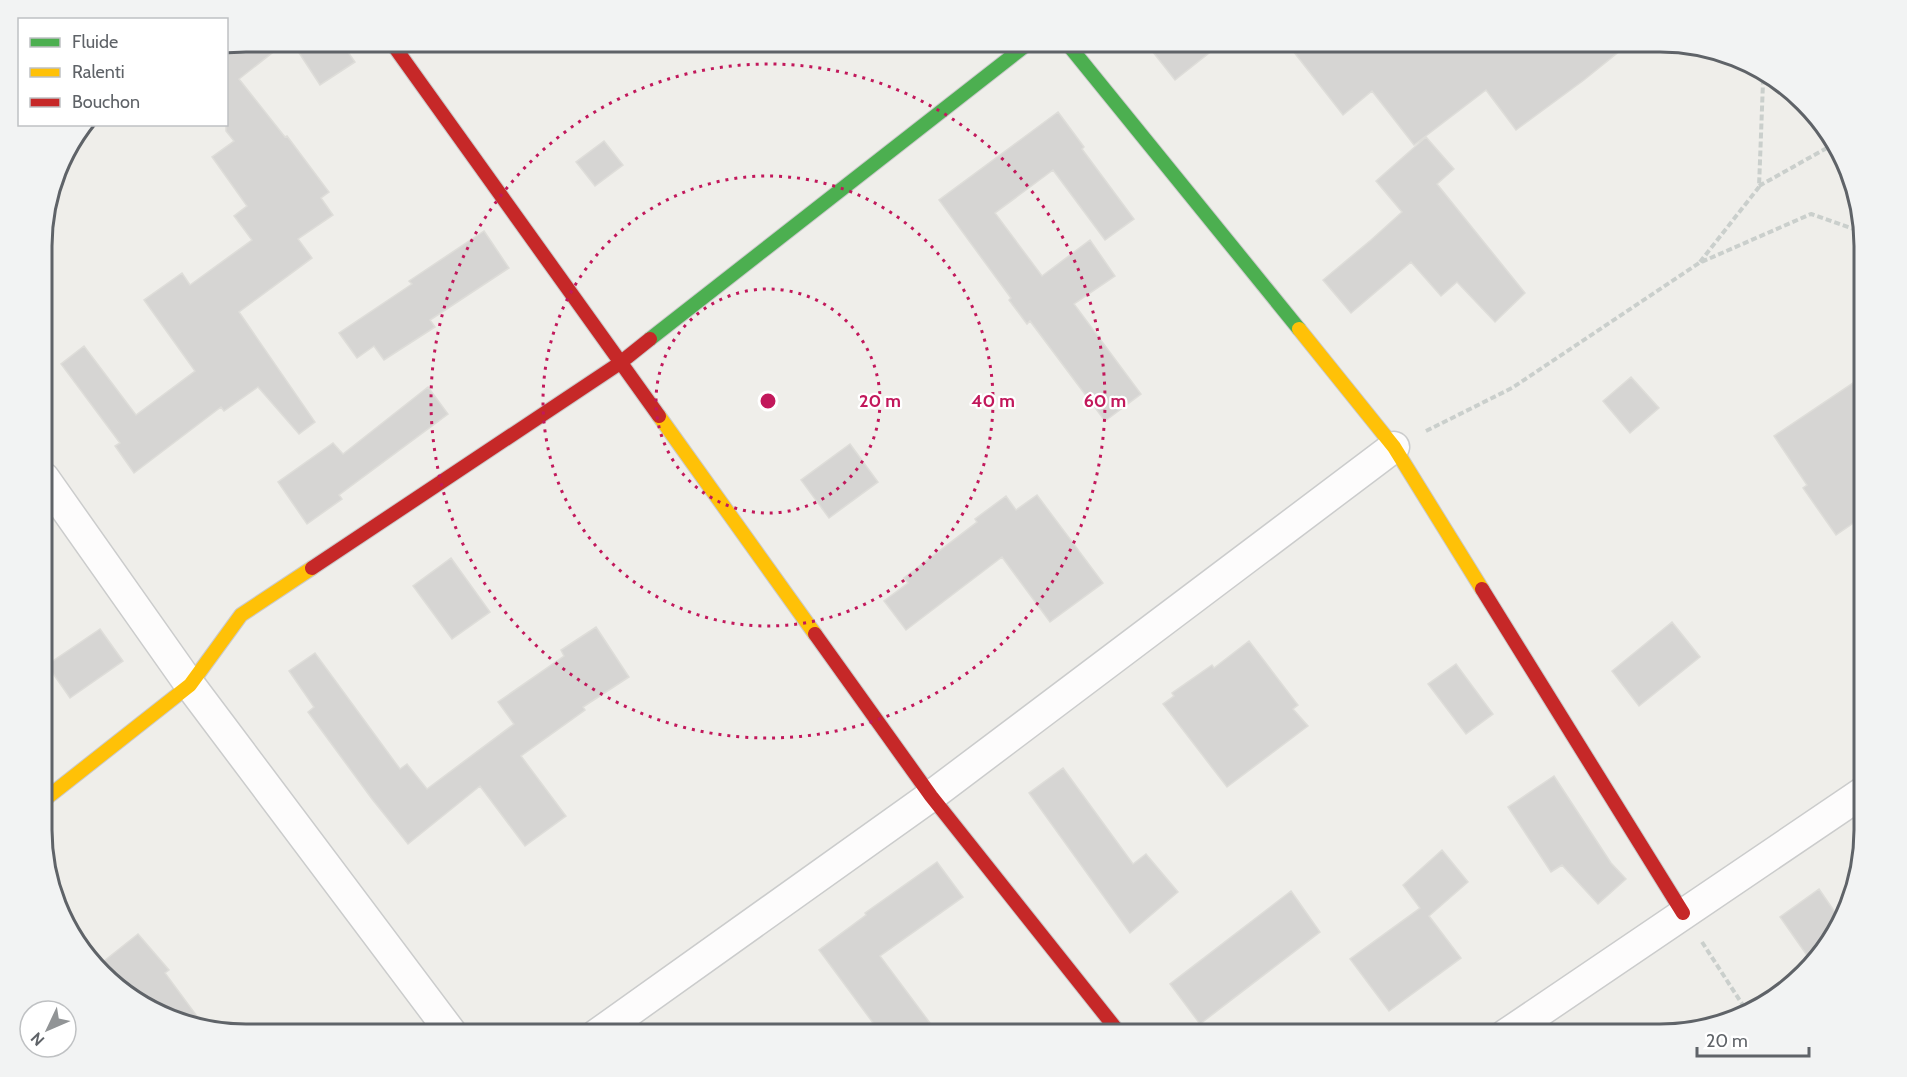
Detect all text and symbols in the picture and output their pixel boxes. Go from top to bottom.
legend [18,18,228,126]
text: Fluide [72,31,118,53]
text: Ralenti [72,61,125,83]
text: Bouchon [72,91,140,113]
text: 20 m [859,390,901,412]
text: 40 m [971,390,1015,412]
text: 60 m [1084,390,1126,412]
centre of rings [758,391,778,411]
north arrow [18,999,78,1059]
scale bar [1697,1020,1810,1058]
text: N [27,1028,48,1050]
text: 20 m [1706,1030,1748,1052]

